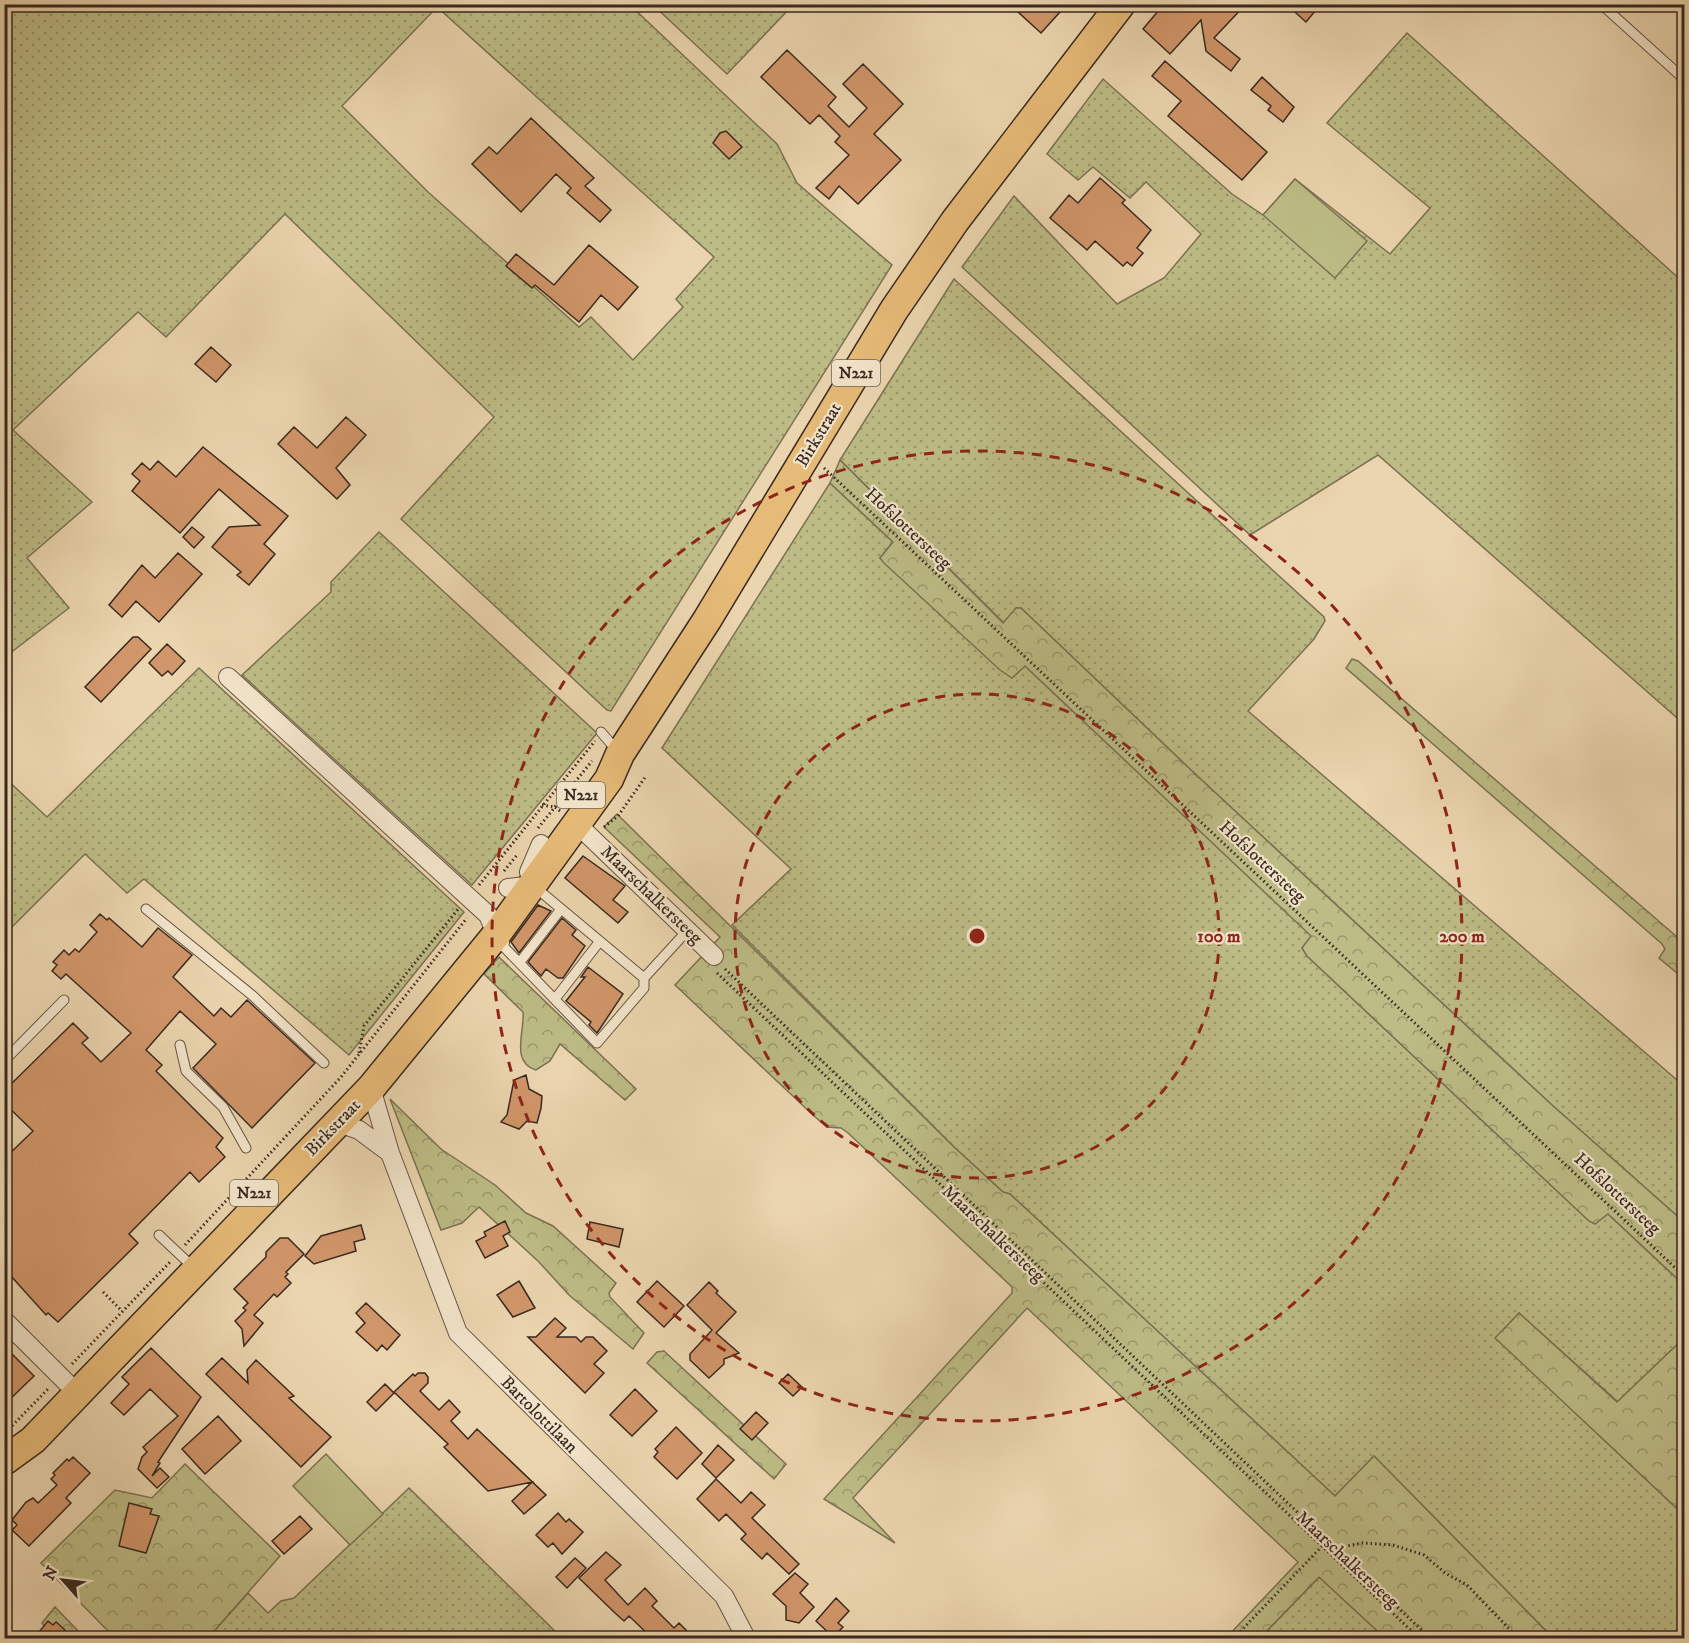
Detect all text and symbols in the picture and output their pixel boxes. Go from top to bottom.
road number: N221 [832,360,880,386]
street label: Birkstraat [791,399,847,471]
street label: Hofslottersteeg [860,483,956,575]
road number: N221 [557,782,605,808]
street label: Hofslottersteeg [1214,816,1310,908]
street label: Maarschalkersteeg [596,841,707,949]
centre of rings [967,926,987,946]
text: 100 m [1197,926,1241,948]
text: 200 m [1439,926,1485,948]
street label: Birkstraat [300,1095,366,1161]
street label: Hofslottersteeg [1569,1148,1665,1240]
road number: N221 [230,1180,278,1206]
street label: Maarschalkersteeg [937,1181,1049,1288]
street label: Bartolottilaan [496,1372,583,1459]
street label: Maarschalkersteeg [1291,1507,1403,1614]
north arrow [33,1550,93,1610]
text: N [39,1563,63,1584]

